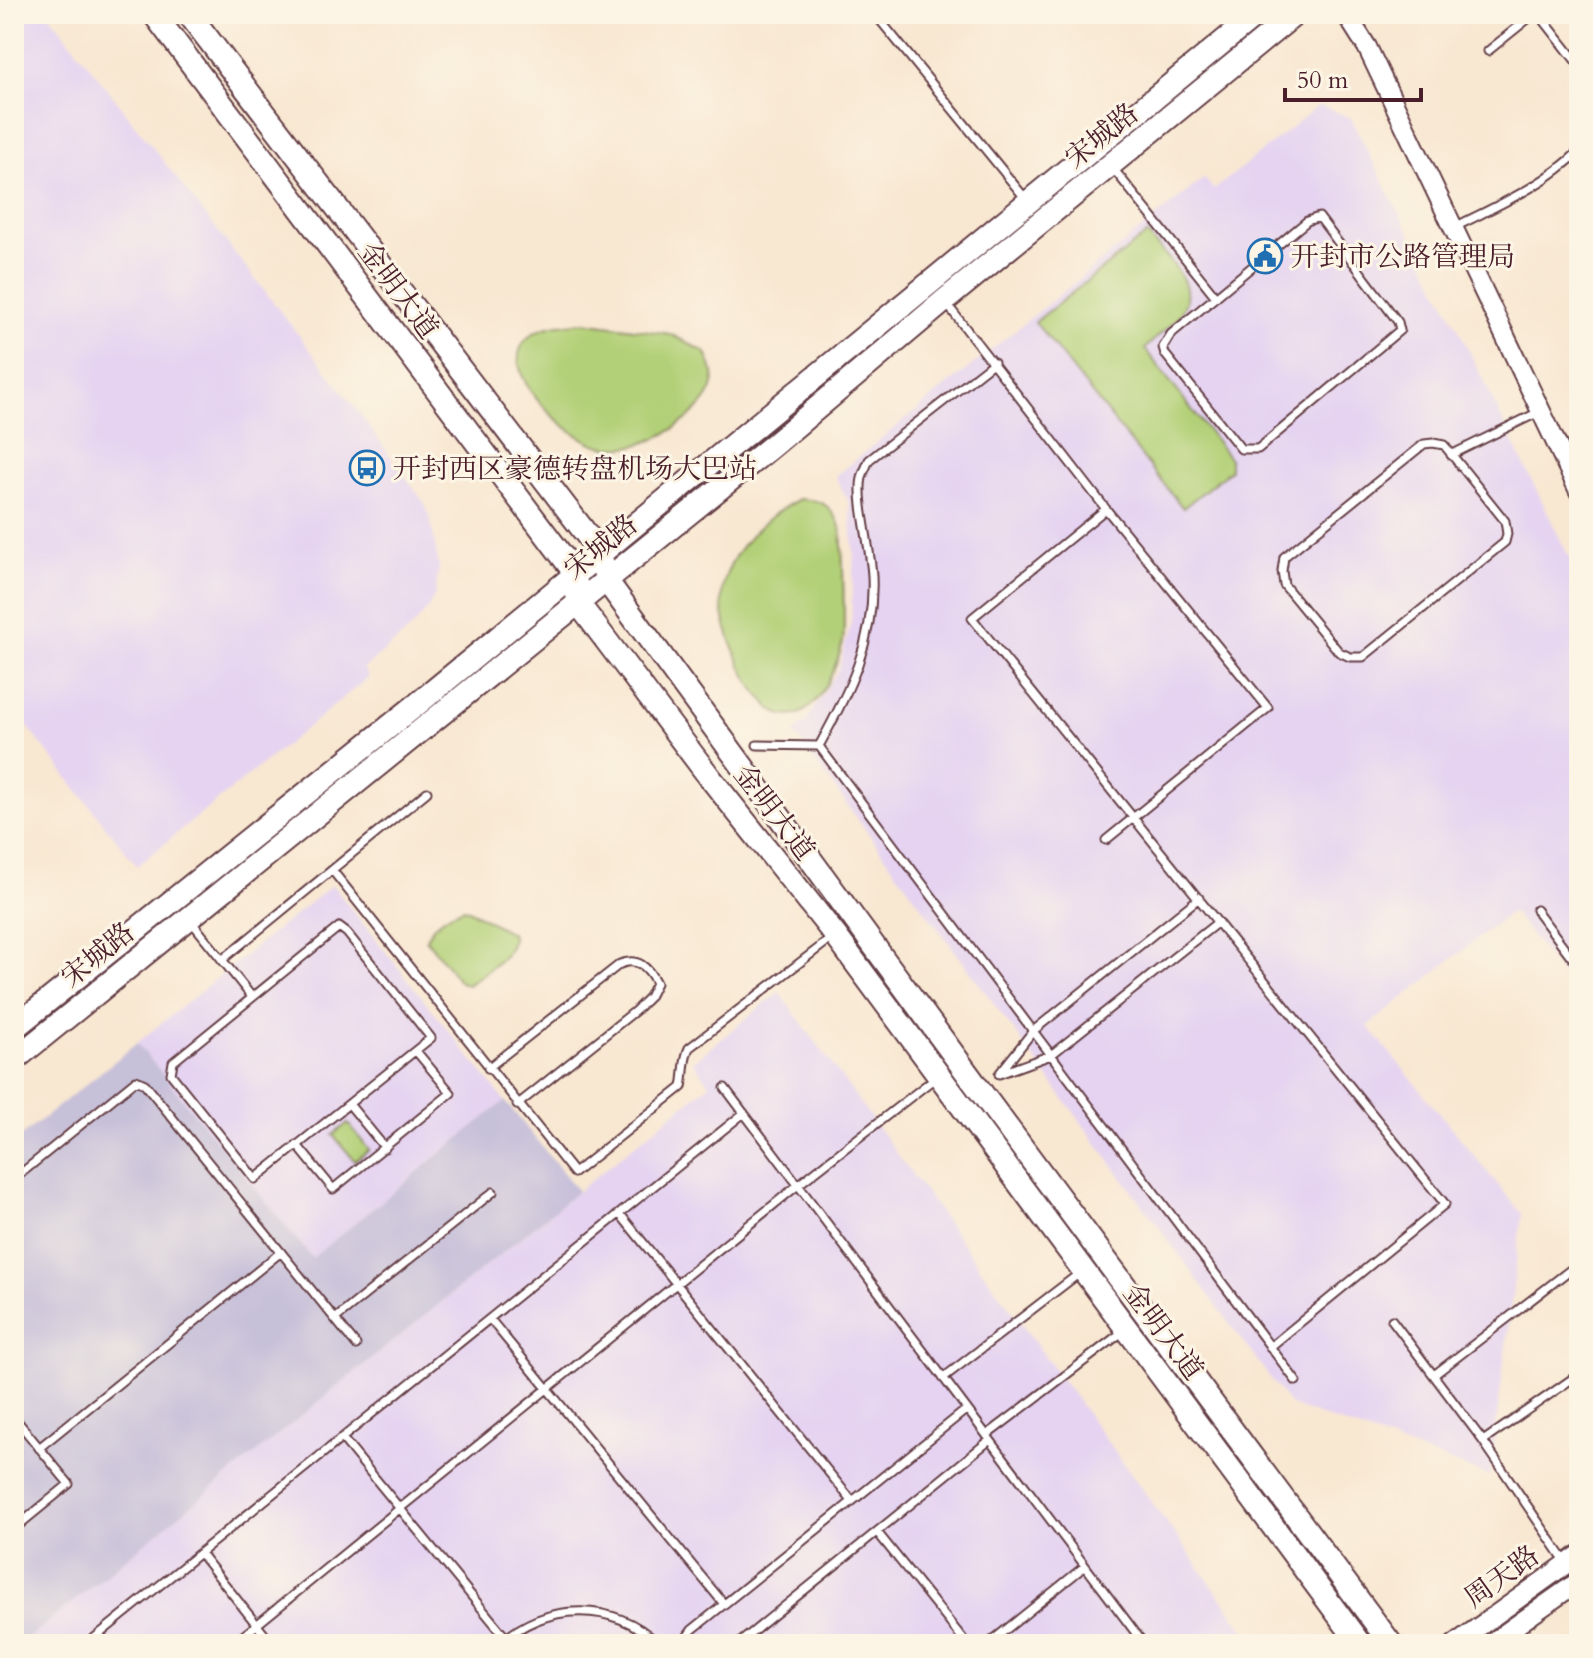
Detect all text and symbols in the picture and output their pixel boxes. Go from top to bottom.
scale bar [1285,52,1421,102]
text: 50 m [1297,64,1349,97]
street label: 宋城路 [1057,95,1146,177]
street label: 金明大道 [349,234,447,347]
public building icon: 开封市公路管理局 [1246,237,1284,275]
place label: 开封市公路管理局 [1291,238,1515,276]
bus stop icon: 开封西区豪德转盘机场大巴站 [348,449,386,487]
place label: 开封西区豪德转盘机场大巴站 [393,450,757,488]
street label: 宋城路 [556,506,645,588]
street label: 金明大道 [725,757,824,868]
street label: 宋城路 [53,914,142,996]
street label: 金明大道 [1114,1275,1212,1388]
street label: 周天路 [1456,1537,1547,1617]

